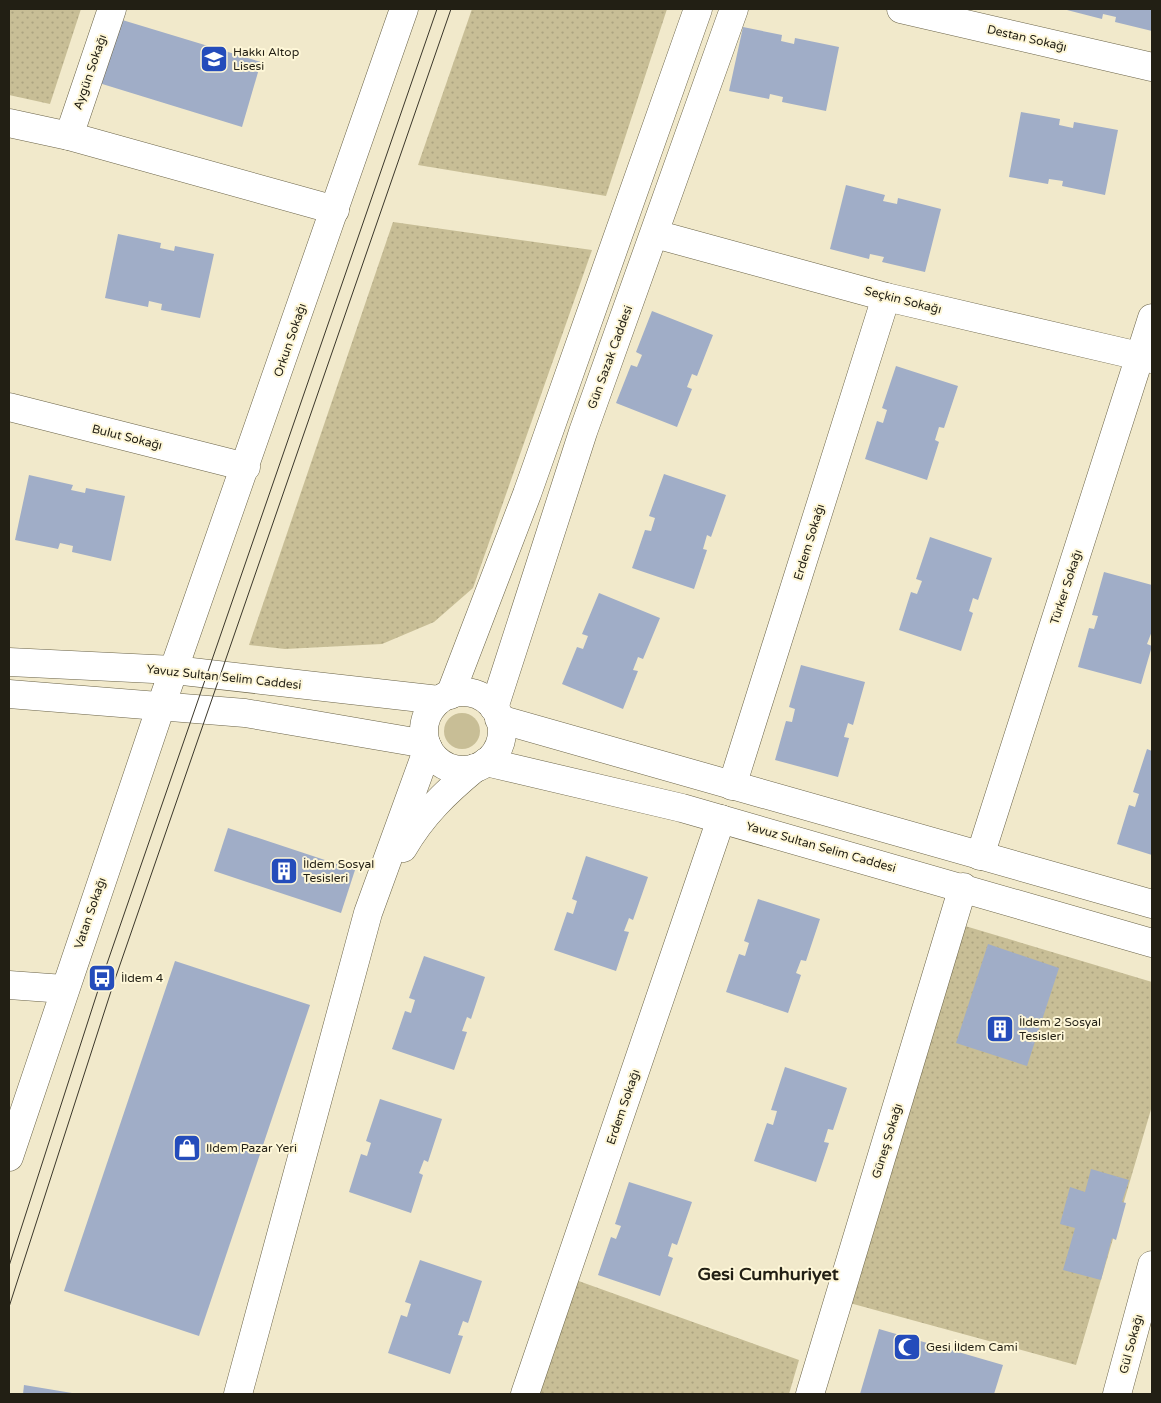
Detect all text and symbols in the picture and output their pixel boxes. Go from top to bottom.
street label: Destan Sokağı [986,22,1068,54]
street label: Aygün Sokağı [71,33,109,111]
school or university icon: Hakkı Altop Lisesi [199,44,229,74]
place label: Hakkı Altop Lisesi [233,45,299,73]
street label: Seçkin Sokağı [863,284,943,316]
street label: Orkun Sokağı [271,301,309,379]
street label: Gün Sazak Caddesi [585,303,635,411]
street label: Bulut Sokağı [90,422,164,452]
street label: Erdem Sokağı [791,502,827,582]
street label: Türker Sokağı [1047,548,1085,626]
street label: Yavuz Sultan Selim Caddesi [146,662,302,692]
street label: Yavuz Sultan Selim Caddesi [744,819,898,875]
building icon: İldem Sosyal Tesisleri [269,856,299,886]
place label: İldem Sosyal Tesisleri [303,857,374,885]
street label: Vatan Sokağı [71,876,109,950]
bus stop icon: İldem 4 [87,963,117,993]
place label: İldem 4 [121,971,164,985]
building icon: İldem 2 Sosyal Tesisleri [985,1014,1015,1044]
place label: İldem 2 Sosyal Tesisleri [1019,1015,1101,1043]
street label: Erdem Sokağı [604,1067,642,1147]
street label: Güneş Sokağı [869,1102,905,1180]
shop icon: Ildem Pazar Yeri [172,1133,202,1163]
place label: Ildem Pazar Yeri [206,1141,297,1155]
district label: Gesi Cumhuriyet [697,1263,839,1285]
street label: Gül Sokağı [1116,1313,1146,1375]
mosque icon: Gesi İldem Cami [892,1332,922,1362]
place label: Gesi İldem Cami [926,1340,1018,1354]

